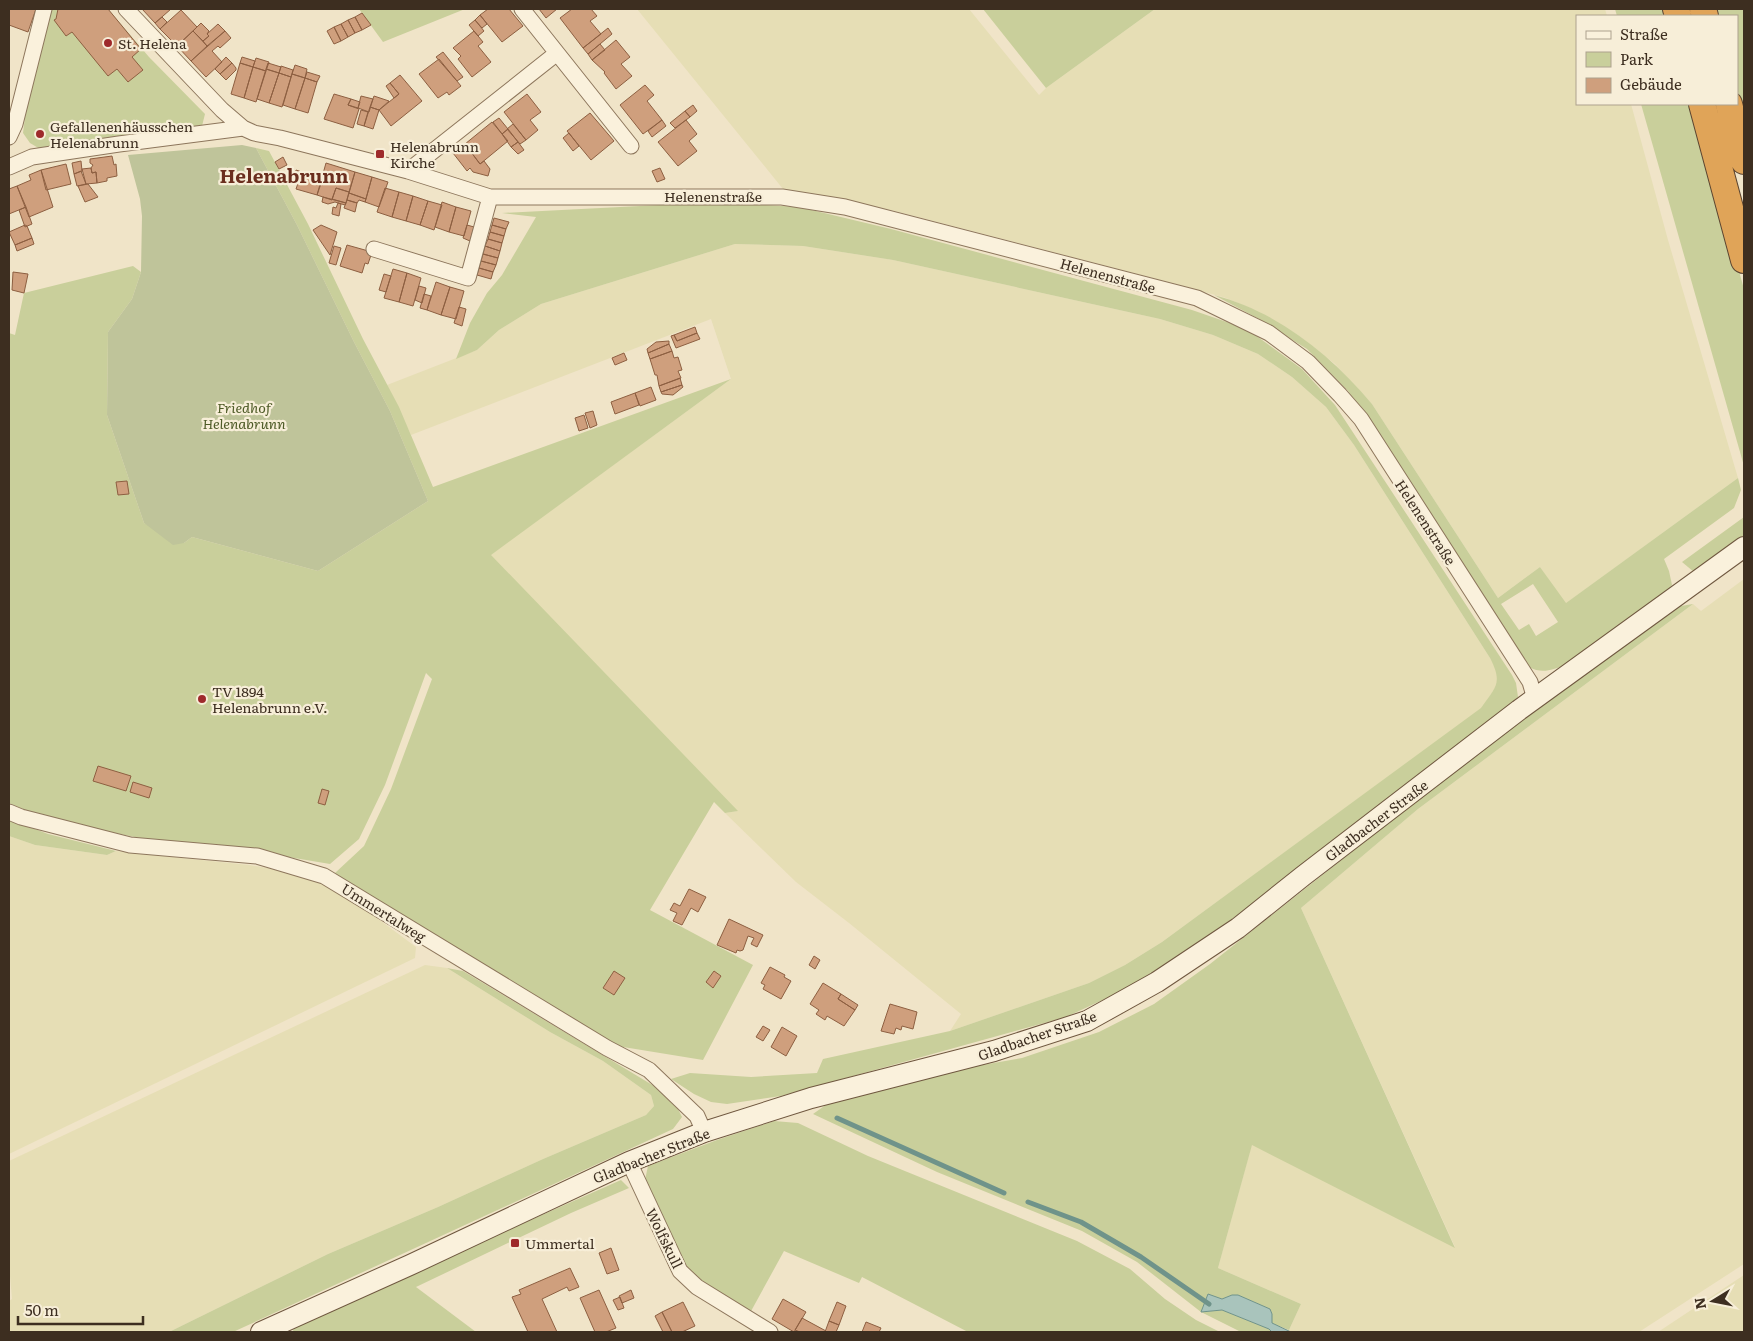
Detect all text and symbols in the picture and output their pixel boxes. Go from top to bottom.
legend [1576,15,1738,105]
text: Straße [1620,22,1668,45]
place label: St. Helena [118,33,187,53]
marker: St. Helena [102,37,114,49]
text: Park [1620,47,1654,70]
text: Gebäude [1620,72,1682,95]
place label: Gefallenenhäusschen Helenabrunn [50,116,193,152]
marker: Gefallenenhäusschen Helenabrunn [34,128,46,140]
place label: Helenabrunn Kirche [390,136,479,172]
marker: Helenabrunn Kirche [374,148,386,160]
district label: Helenabrunn [219,161,349,189]
street label: Helenenstraße [664,186,762,206]
street label: Helenenstraße [1058,253,1158,297]
park label: Friedhof Helenabrunn [202,397,286,433]
street label: Helenenstraße [1391,475,1461,569]
place label: TV 1894 Helenabrunn e.V. [212,681,328,717]
marker: TV 1894 Helenabrunn e.V. [196,693,208,705]
street label: Gladbacher Straße [1320,775,1432,865]
street label: Ummertalweg [338,878,430,946]
street label: Gladbacher Straße [975,1005,1099,1065]
street label: Gladbacher Straße [590,1122,712,1188]
street label: Wolfskull [642,1204,688,1272]
place label: Ummertal [525,1233,595,1253]
marker: Ummertal [509,1237,521,1249]
north arrow [1688,1276,1738,1326]
scale bar [18,1294,142,1326]
text: N [1688,1296,1710,1311]
text: 50 m [25,1298,59,1321]

